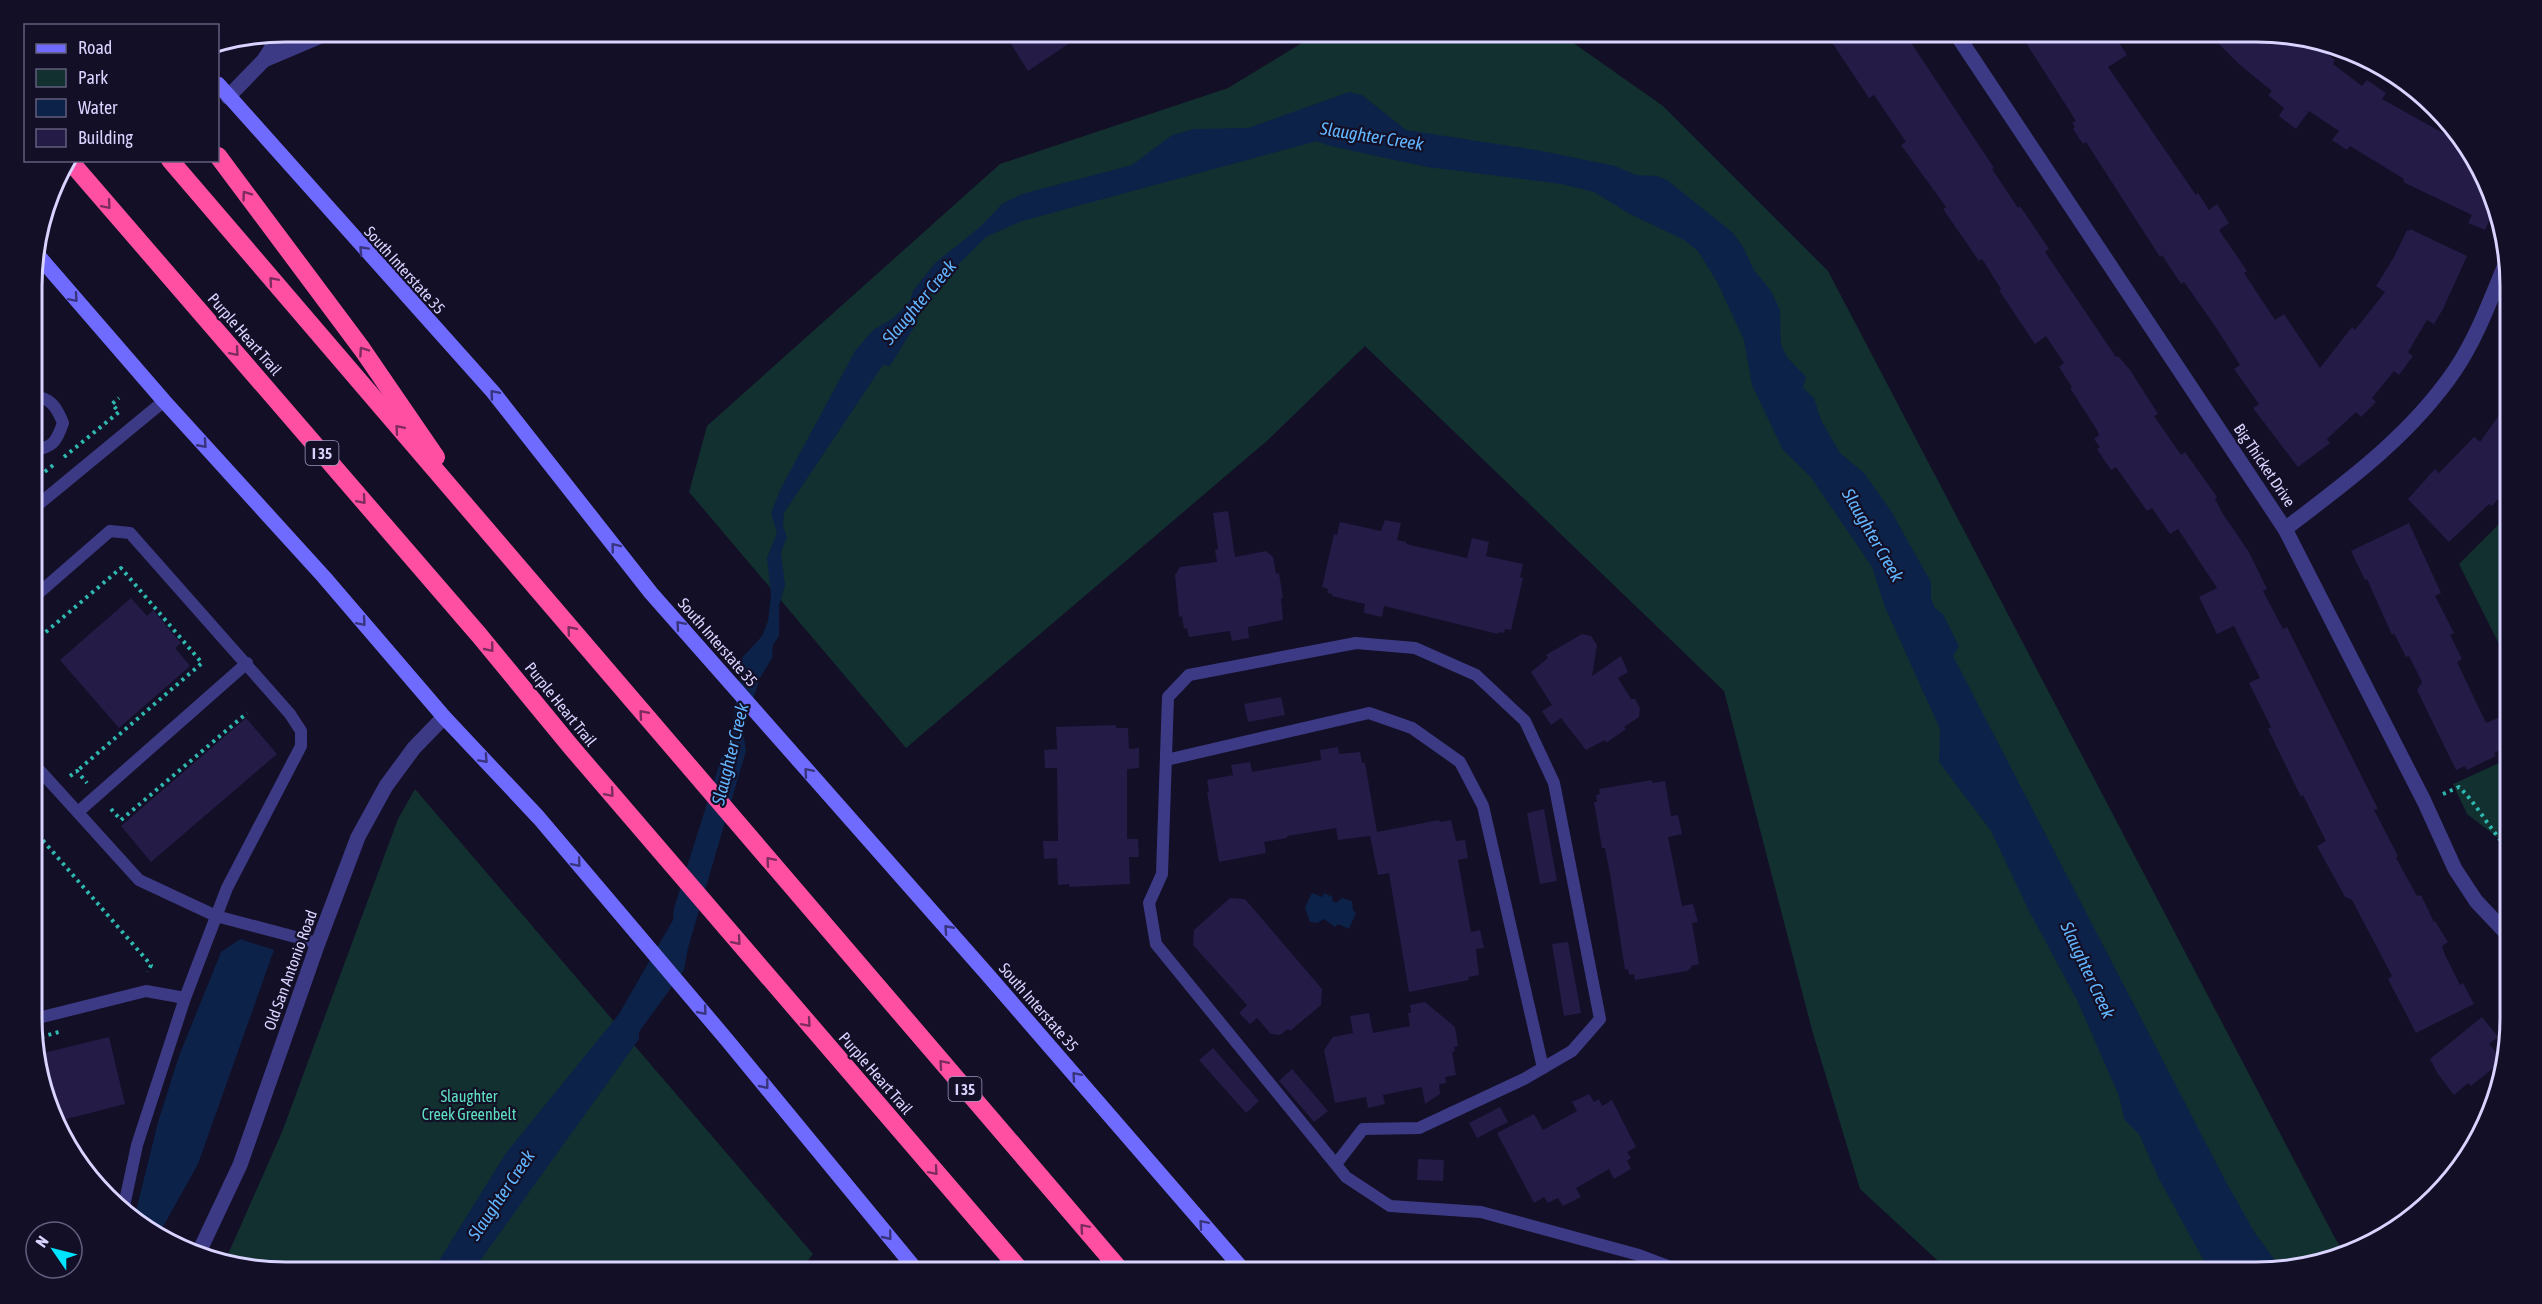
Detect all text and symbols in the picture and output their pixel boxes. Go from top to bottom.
legend [24,24,219,162]
text: Road [78,37,112,58]
text: Park [78,67,108,88]
text: Water [78,97,118,118]
water label: Slaughter Creek [1318,117,1426,155]
text: Building [78,127,133,148]
one-way arrow [243,191,254,202]
one-way arrow [100,198,111,209]
street label: South Interstate 35 [361,223,449,317]
one-way arrow [359,246,370,256]
water label: Slaughter Creek [877,255,961,349]
one-way arrow [269,277,280,288]
street label: Purple Heart Trail [204,289,286,380]
one-way arrow [67,291,78,302]
one-way arrow [228,345,239,356]
one-way arrow [359,347,370,358]
one-way arrow [490,390,501,401]
street label: Big Thicket Drive [2230,420,2299,510]
one-way arrow [396,425,407,436]
one-way arrow [196,438,207,448]
road number: I 35 [306,441,338,465]
water label: Slaughter Creek [1837,484,1909,586]
one-way arrow [355,493,366,504]
one-way arrow [611,543,622,554]
street label: South Interstate 35 [675,594,761,690]
one-way arrow [355,615,366,626]
one-way arrow [676,621,687,632]
one-way arrow [567,626,578,637]
one-way arrow [482,641,493,652]
street label: Purple Heart Trail [521,658,601,751]
water label: Slaughter Creek [707,700,753,808]
one-way arrow [639,710,650,721]
one-way arrow [477,753,488,763]
one-way arrow [804,768,815,779]
one-way arrow [603,786,614,797]
one-way arrow [570,856,581,867]
one-way arrow [766,857,777,868]
street label: Old San Antonio Road [260,907,320,1033]
water label: Slaughter Creek [2056,917,2120,1023]
one-way arrow [944,925,955,936]
one-way arrow [729,934,740,945]
street label: South Interstate 35 [996,959,1082,1055]
one-way arrow [696,1004,707,1015]
one-way arrow [800,1016,811,1027]
street label: Purple Heart Trail [835,1028,917,1119]
one-way arrow [940,1060,951,1071]
one-way arrow [1072,1072,1083,1083]
road number: I 35 [948,1077,982,1101]
one-way arrow [757,1078,768,1089]
park label: Slaughter Creek Greenbelt [422,1087,517,1123]
water label: Slaughter Creek [463,1145,539,1245]
one-way arrow [927,1164,938,1175]
north arrow [24,1220,84,1280]
one-way arrow [1199,1220,1210,1231]
one-way arrow [1080,1224,1091,1235]
one-way arrow [881,1229,892,1240]
text: N [32,1232,52,1250]

